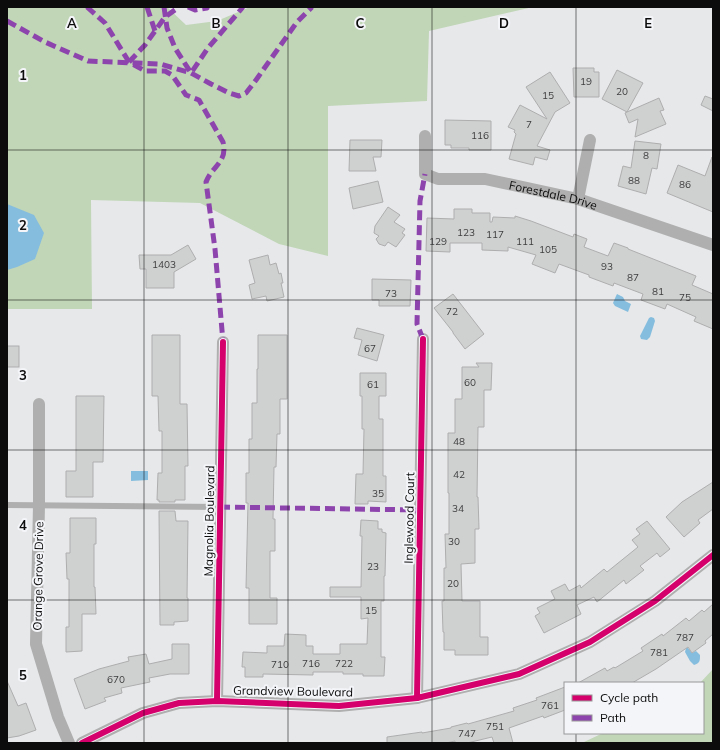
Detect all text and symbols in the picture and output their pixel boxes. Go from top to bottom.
text: A [67,15,77,31]
text: B [212,15,221,31]
text: C [356,15,365,31]
text: D [499,15,509,31]
text: E [644,15,652,31]
text: 1 [19,67,27,83]
house number: 19 [580,75,592,88]
house number: 20 [616,85,628,98]
house number: 15 [542,89,554,102]
house number: 7 [526,118,532,131]
house number: 116 [471,129,489,142]
house number: 8 [643,149,649,162]
house number: 88 [628,174,640,187]
street label: Forestdale Drive [508,177,599,213]
house number: 86 [679,178,691,191]
text: 2 [19,217,27,233]
house number: 123 [457,226,475,239]
house number: 117 [486,228,504,241]
house number: 129 [429,235,447,248]
house number: 111 [516,235,534,248]
house number: 105 [539,243,557,256]
house number: 1403 [152,258,176,271]
house number: 93 [601,260,613,273]
house number: 87 [627,271,639,284]
house number: 81 [652,285,664,298]
house number: 73 [385,287,397,300]
house number: 75 [679,291,691,304]
house number: 72 [446,305,458,318]
house number: 67 [364,342,376,355]
text: 3 [19,367,27,383]
house number: 60 [464,376,476,389]
house number: 61 [367,378,379,391]
house number: 48 [453,435,465,448]
street label: Magnolia Boulevard [201,465,217,577]
house number: 42 [453,468,465,481]
street label: Inglewood Court [401,472,417,564]
house number: 35 [372,487,384,500]
house number: 34 [452,502,464,515]
text: 4 [19,517,27,533]
street label: Orange Grove Drive [30,521,46,631]
house number: 30 [448,535,460,548]
house number: 23 [367,560,379,573]
house number: 20 [447,577,459,590]
house number: 15 [365,604,377,617]
house number: 787 [676,631,694,644]
house number: 781 [650,646,668,659]
house number: 716 [302,657,320,670]
house number: 722 [335,657,353,670]
house number: 710 [271,658,289,671]
text: 5 [19,667,27,683]
house number: 670 [107,673,125,686]
street label: Grandview Boulevard [233,682,353,700]
legend [564,682,704,734]
text: Cycle path [600,690,658,705]
house number: 761 [541,699,559,712]
text: Path [600,710,626,725]
house number: 751 [486,720,504,733]
house number: 747 [458,727,476,740]

